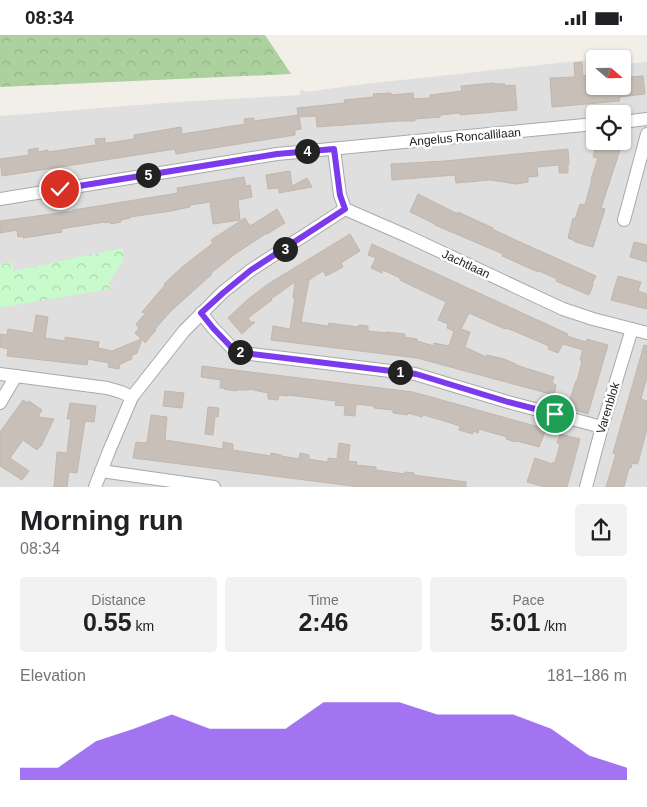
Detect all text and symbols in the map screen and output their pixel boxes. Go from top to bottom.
text: 08:34 [25,7,74,28]
north arrow [586,50,631,95]
map controls [586,50,631,150]
button: locate [586,105,631,150]
street label: Angelus Roncallilaan [409,125,521,149]
pin: 4 [294,139,320,163]
text: 4 [304,143,311,159]
pin: 5 [136,163,160,187]
text: 5 [145,167,152,183]
pin [39,168,81,210]
icon: check [46,175,74,203]
pin: 3 [272,237,298,261]
text: 3 [282,241,289,257]
street label: Jachtlaan [440,247,492,281]
pin: 2 [228,339,252,365]
text: 2 [237,344,244,360]
pin: 1 [388,359,412,385]
text: 1 [397,364,404,380]
street label: Varenblok [594,380,623,435]
pin [534,393,576,435]
icon: arrive [541,400,569,428]
button: share [575,504,627,556]
text: Morning run [20,505,183,536]
text: 08:34 [20,540,60,557]
text: Distance [91,592,146,608]
text: Time [308,592,339,608]
text: Pace [513,592,544,608]
text: 0.55 [83,608,132,636]
text: 2:46 [298,608,349,636]
text: 5:01 [490,608,540,636]
text: km [132,618,154,634]
text: /km [540,618,567,634]
text: Elevation [20,667,86,684]
text: 181–186 m [547,667,627,684]

